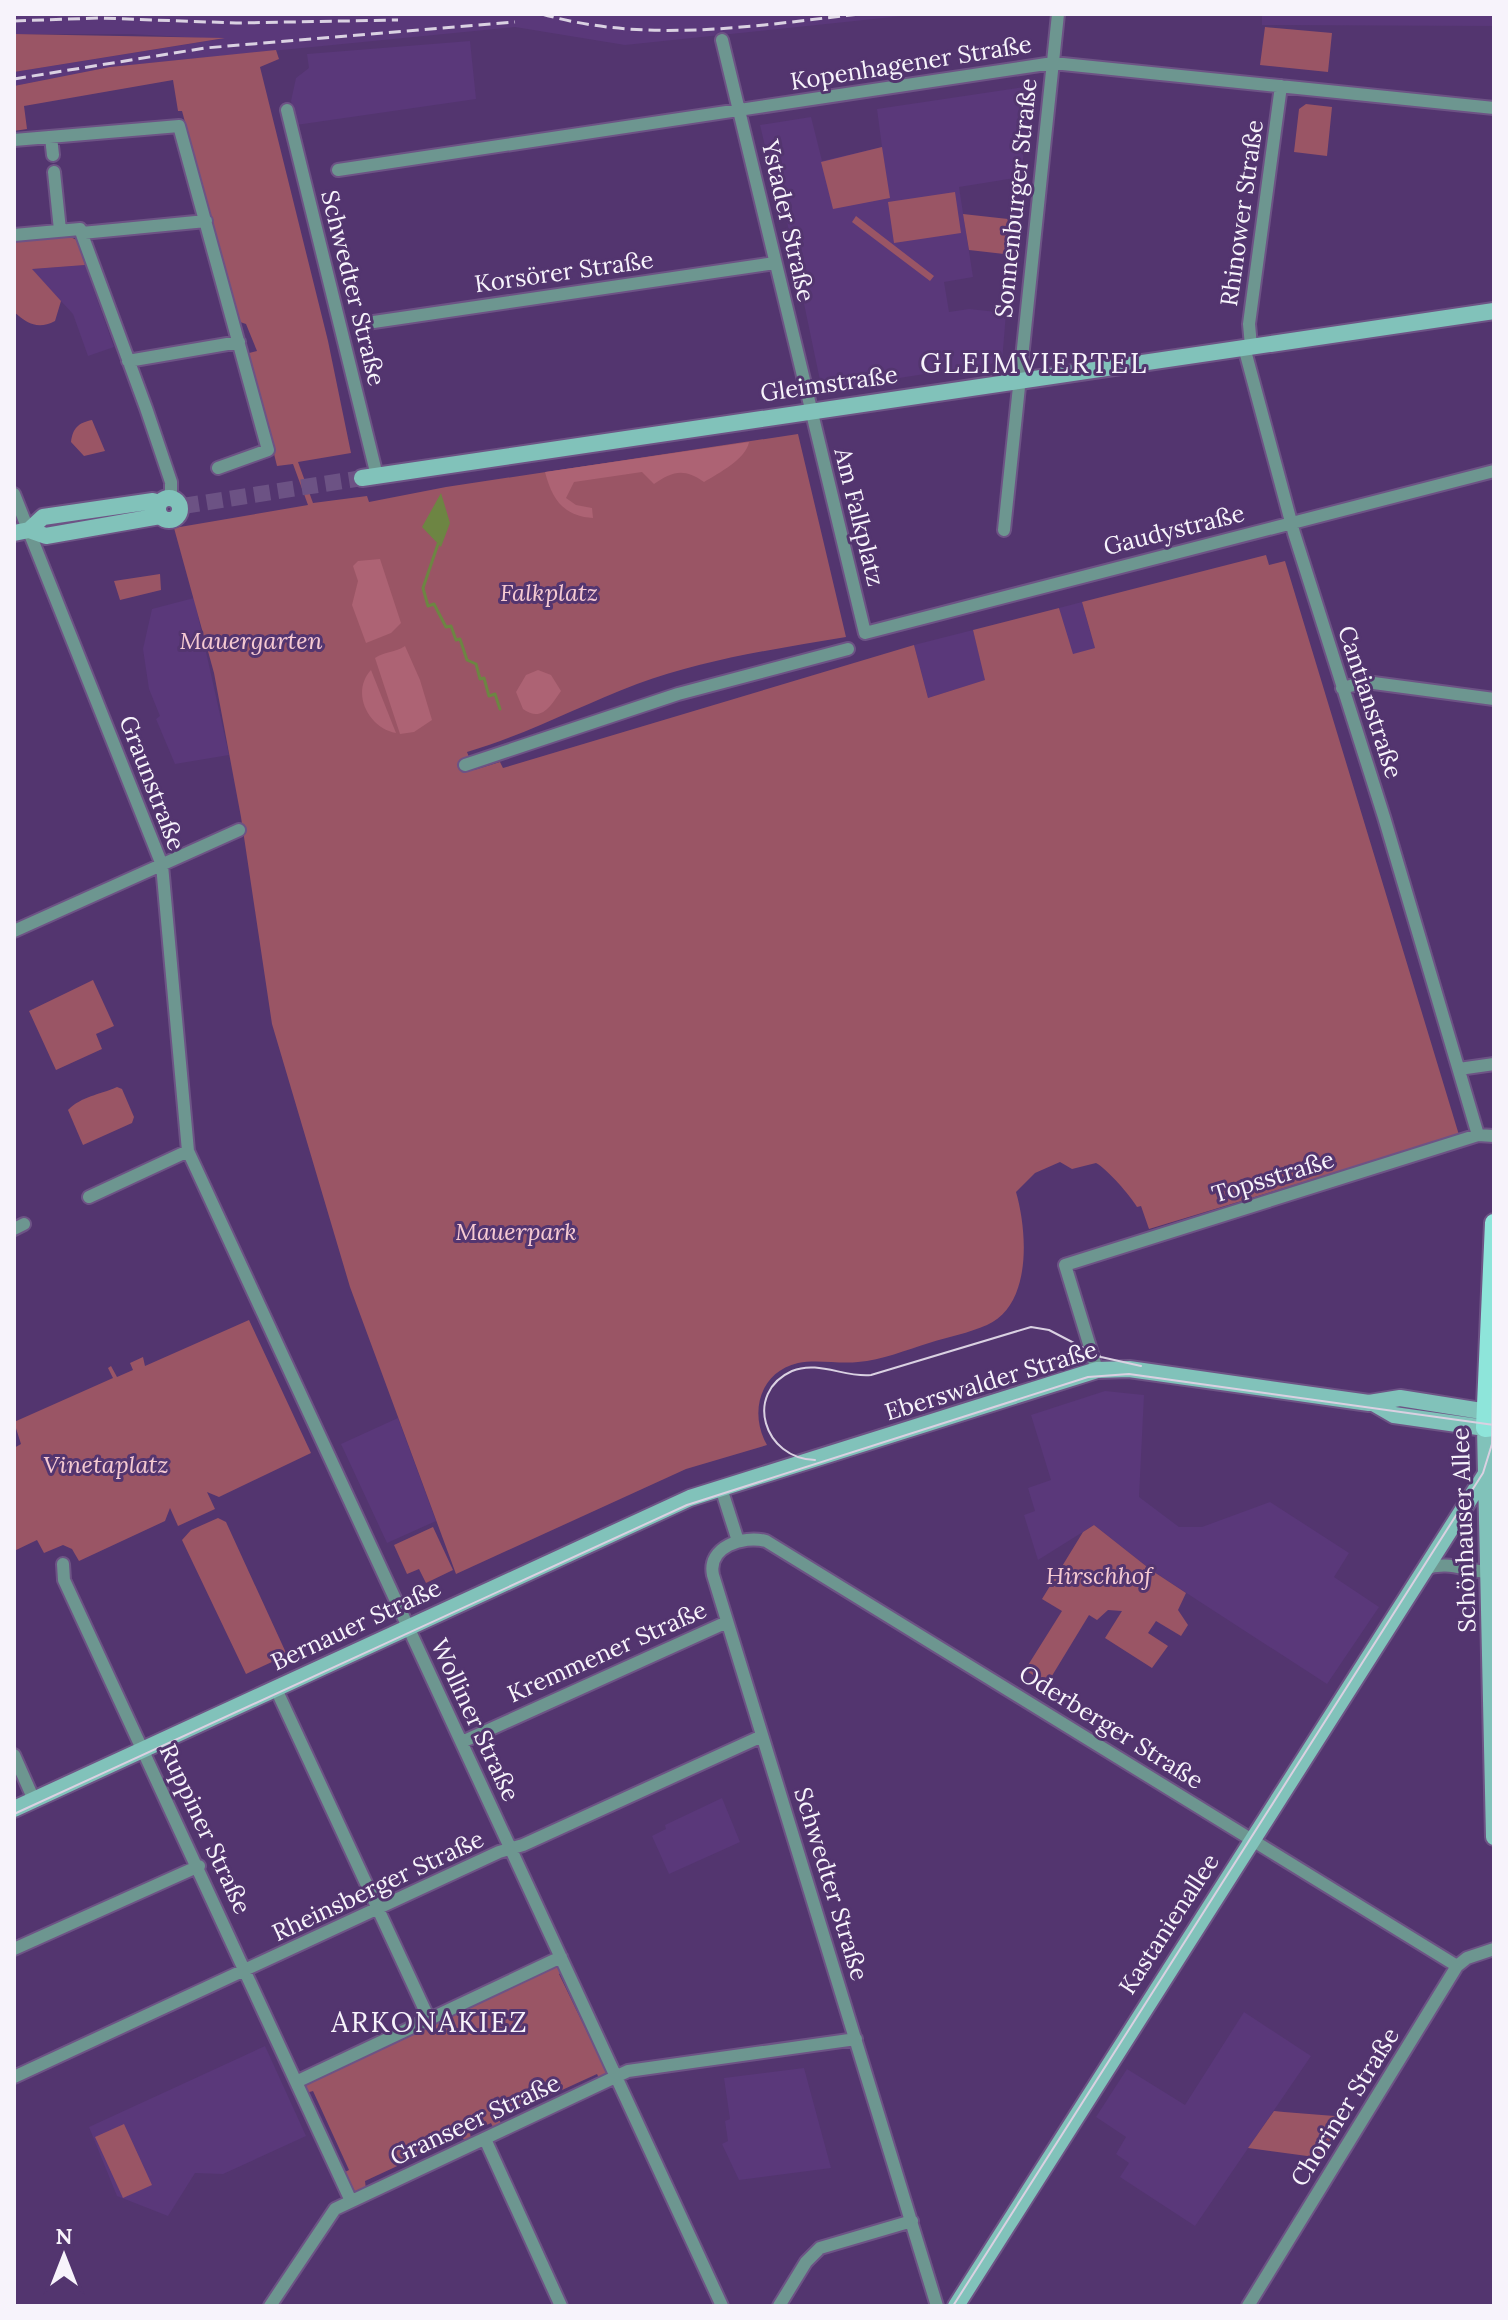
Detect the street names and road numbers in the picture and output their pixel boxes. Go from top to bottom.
street label: Kopenhagener Straße [788,28,1034,97]
street label: Sonnenburger Straße [988,77,1043,319]
street label: Rhinower Straße [1213,118,1270,308]
street label: Ystader Straße [755,136,822,305]
street label: Schwedter Straße [314,187,393,389]
street label: Korsörer Straße [472,244,655,299]
street label: Gleimstraße [758,359,900,408]
street label: Am Falkplatz [827,444,892,589]
street label: Gaudystraße [1100,497,1248,562]
street label: Cantianstraße [1331,622,1410,782]
street label: Graunstraße [113,711,192,855]
street label: Topsstraße [1208,1143,1338,1210]
street label: Eberswalder Straße [881,1334,1101,1428]
street label: Schönhauser Allee [1444,1427,1483,1633]
street label: Bernauer Straße [266,1572,446,1677]
street label: Kremmener Straße [502,1594,711,1709]
street label: Wolliner Straße [424,1634,527,1806]
street label: Oderberger Straße [1013,1657,1209,1796]
street label: Ruppiner Straße [153,1739,258,1919]
street label: Schwedter Straße [787,1783,876,1984]
street label: Rheinsberger Straße [267,1823,488,1948]
street label: Kastanienallee [1112,1847,1226,2000]
street label: Choriner Straße [1283,2022,1406,2192]
street label: Granseer Straße [385,2067,565,2172]

